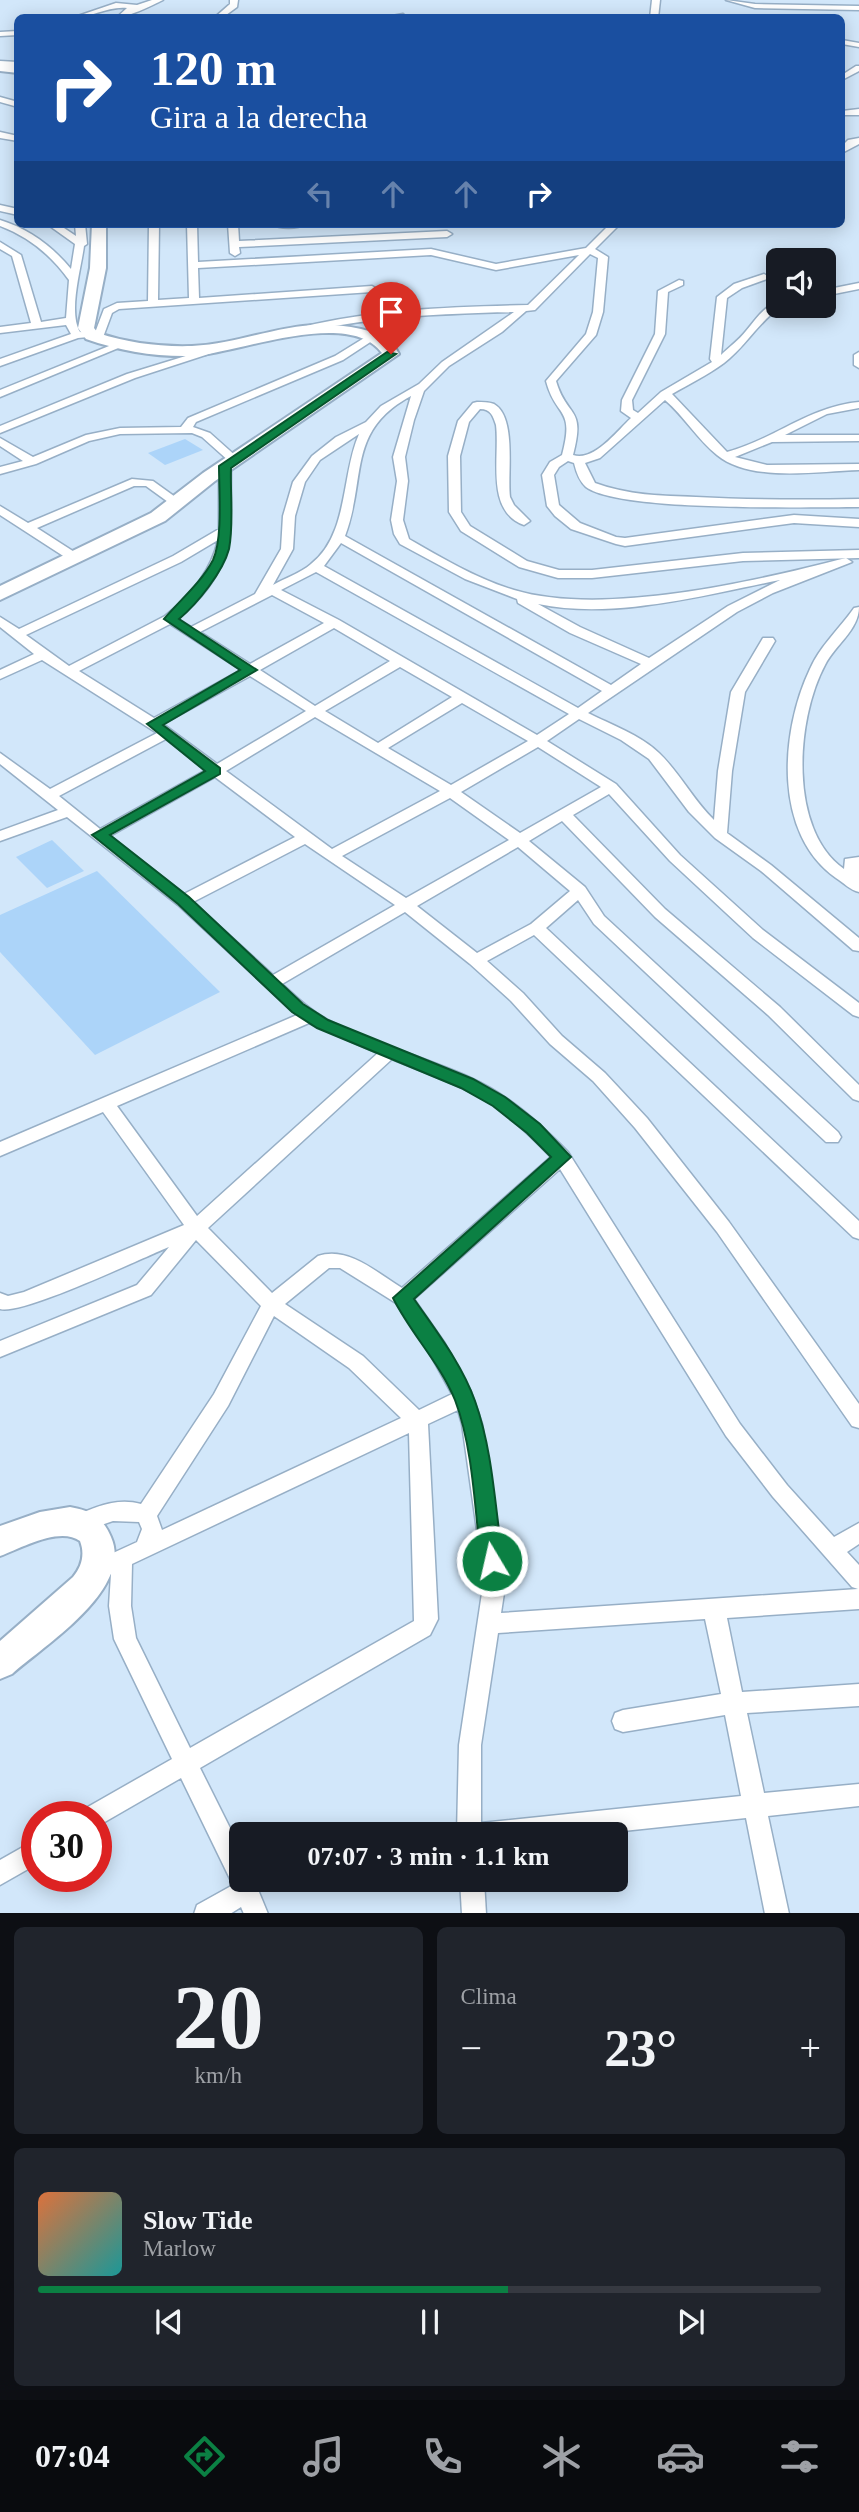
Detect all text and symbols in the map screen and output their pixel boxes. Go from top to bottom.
text: 120 m [150,41,277,96]
icon: right [35,42,126,133]
text: Gira a la derecha [150,99,368,135]
icon: left [301,175,339,213]
icon: ahead [374,175,412,213]
icon: ahead [447,175,485,213]
icon: right [520,175,558,213]
map controls [766,248,836,318]
button: sound [766,248,836,318]
pin [361,282,421,354]
icon: arrive [372,293,410,331]
position arrow [455,1524,529,1598]
speed limit sign: 30 [21,1801,112,1892]
text: 07:07 · 3 min · 1.1 km [308,1842,549,1871]
text: 20 [173,1967,264,2068]
text: Clima [461,1984,517,2009]
text: 23° [604,2020,677,2077]
text: − [461,2027,482,2069]
text: + [800,2027,821,2069]
text: km/h [195,2063,242,2088]
text: Slow Tide [143,2206,253,2235]
text: Marlow [143,2236,216,2261]
icon: previous [150,2303,188,2341]
icon: pause [411,2303,449,2341]
icon: next [672,2303,710,2341]
icon: directions [180,2432,229,2481]
icon: music [299,2432,348,2481]
icon: phone [418,2432,467,2481]
icon: climate [537,2432,586,2481]
icon: car [656,2432,705,2481]
icon: filters [775,2432,824,2481]
text: 07:04 [35,2438,110,2474]

